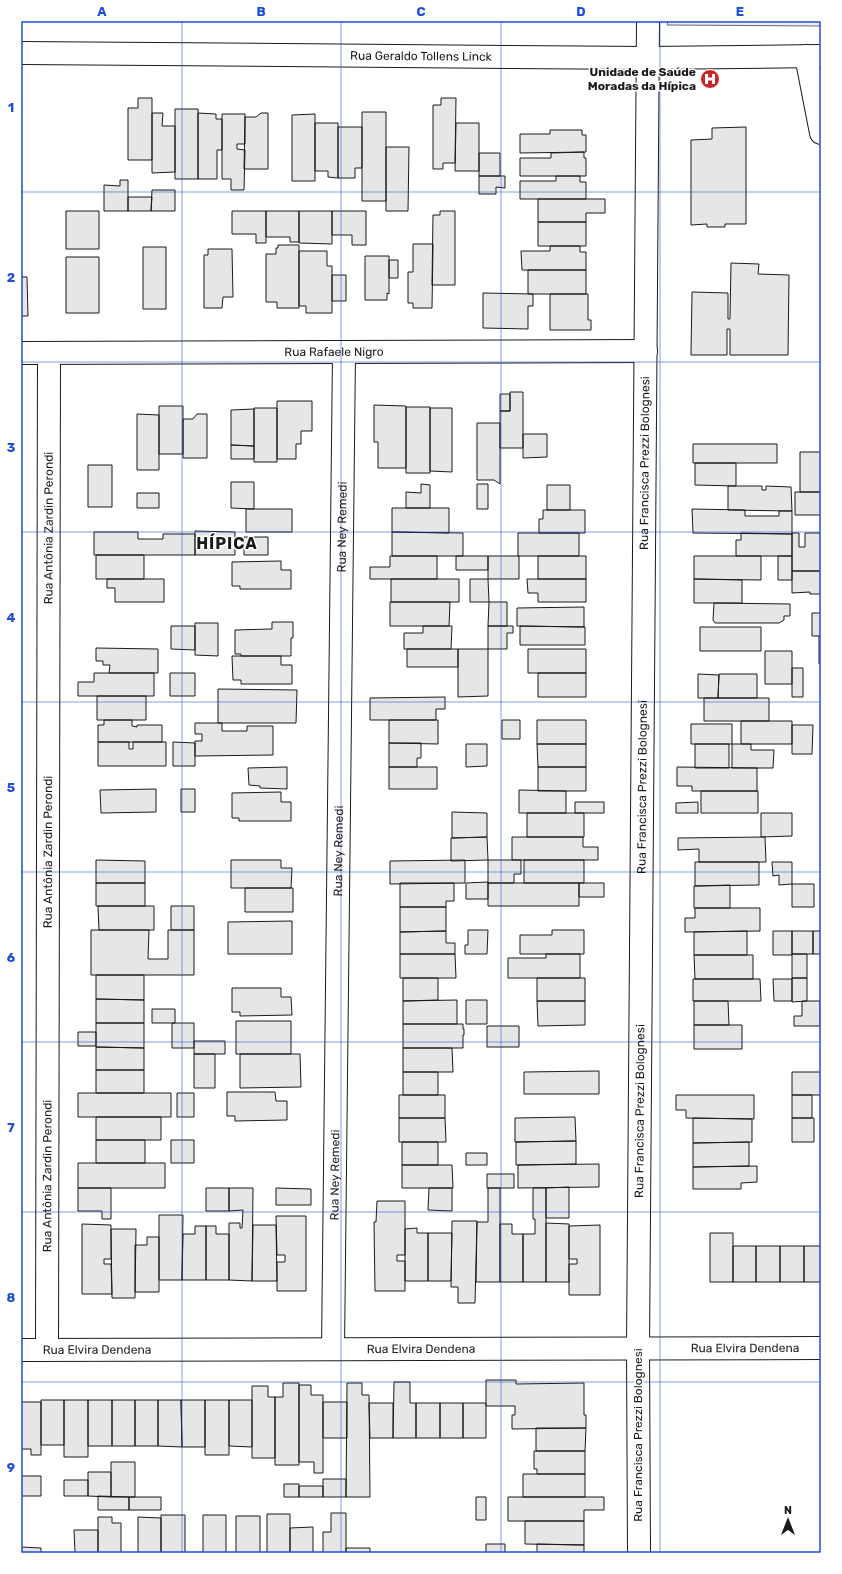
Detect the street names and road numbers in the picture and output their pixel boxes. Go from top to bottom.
street label: Rua Geraldo Tollens Linck [350,49,493,64]
street label: Rua Rafaele Nigro [284,345,384,359]
street label: Rua Francisca Prezzi Bolognesi [637,376,652,550]
street label: Rua Antônia Zardin Perondi [41,452,56,604]
street label: Rua Ney Remedi [335,481,350,573]
street label: Rua Francisca Prezzi Bolognesi [635,700,650,874]
street label: Rua Antônia Zardin Perondi [41,776,55,928]
street label: Rua Ney Remedi [331,805,346,896]
street label: Rua Francisca Prezzi Bolognesi [632,1024,647,1198]
street label: Rua Antônia Zardin Perondi [40,1100,55,1252]
street label: Rua Ney Remedi [327,1129,342,1220]
street label: Rua Elvira Dendena [691,1341,799,1355]
street label: Rua Elvira Dendena [367,1342,475,1356]
street label: Rua Elvira Dendena [43,1343,151,1357]
street label: Rua Francisca Prezzi Bolognesi [631,1348,645,1522]

